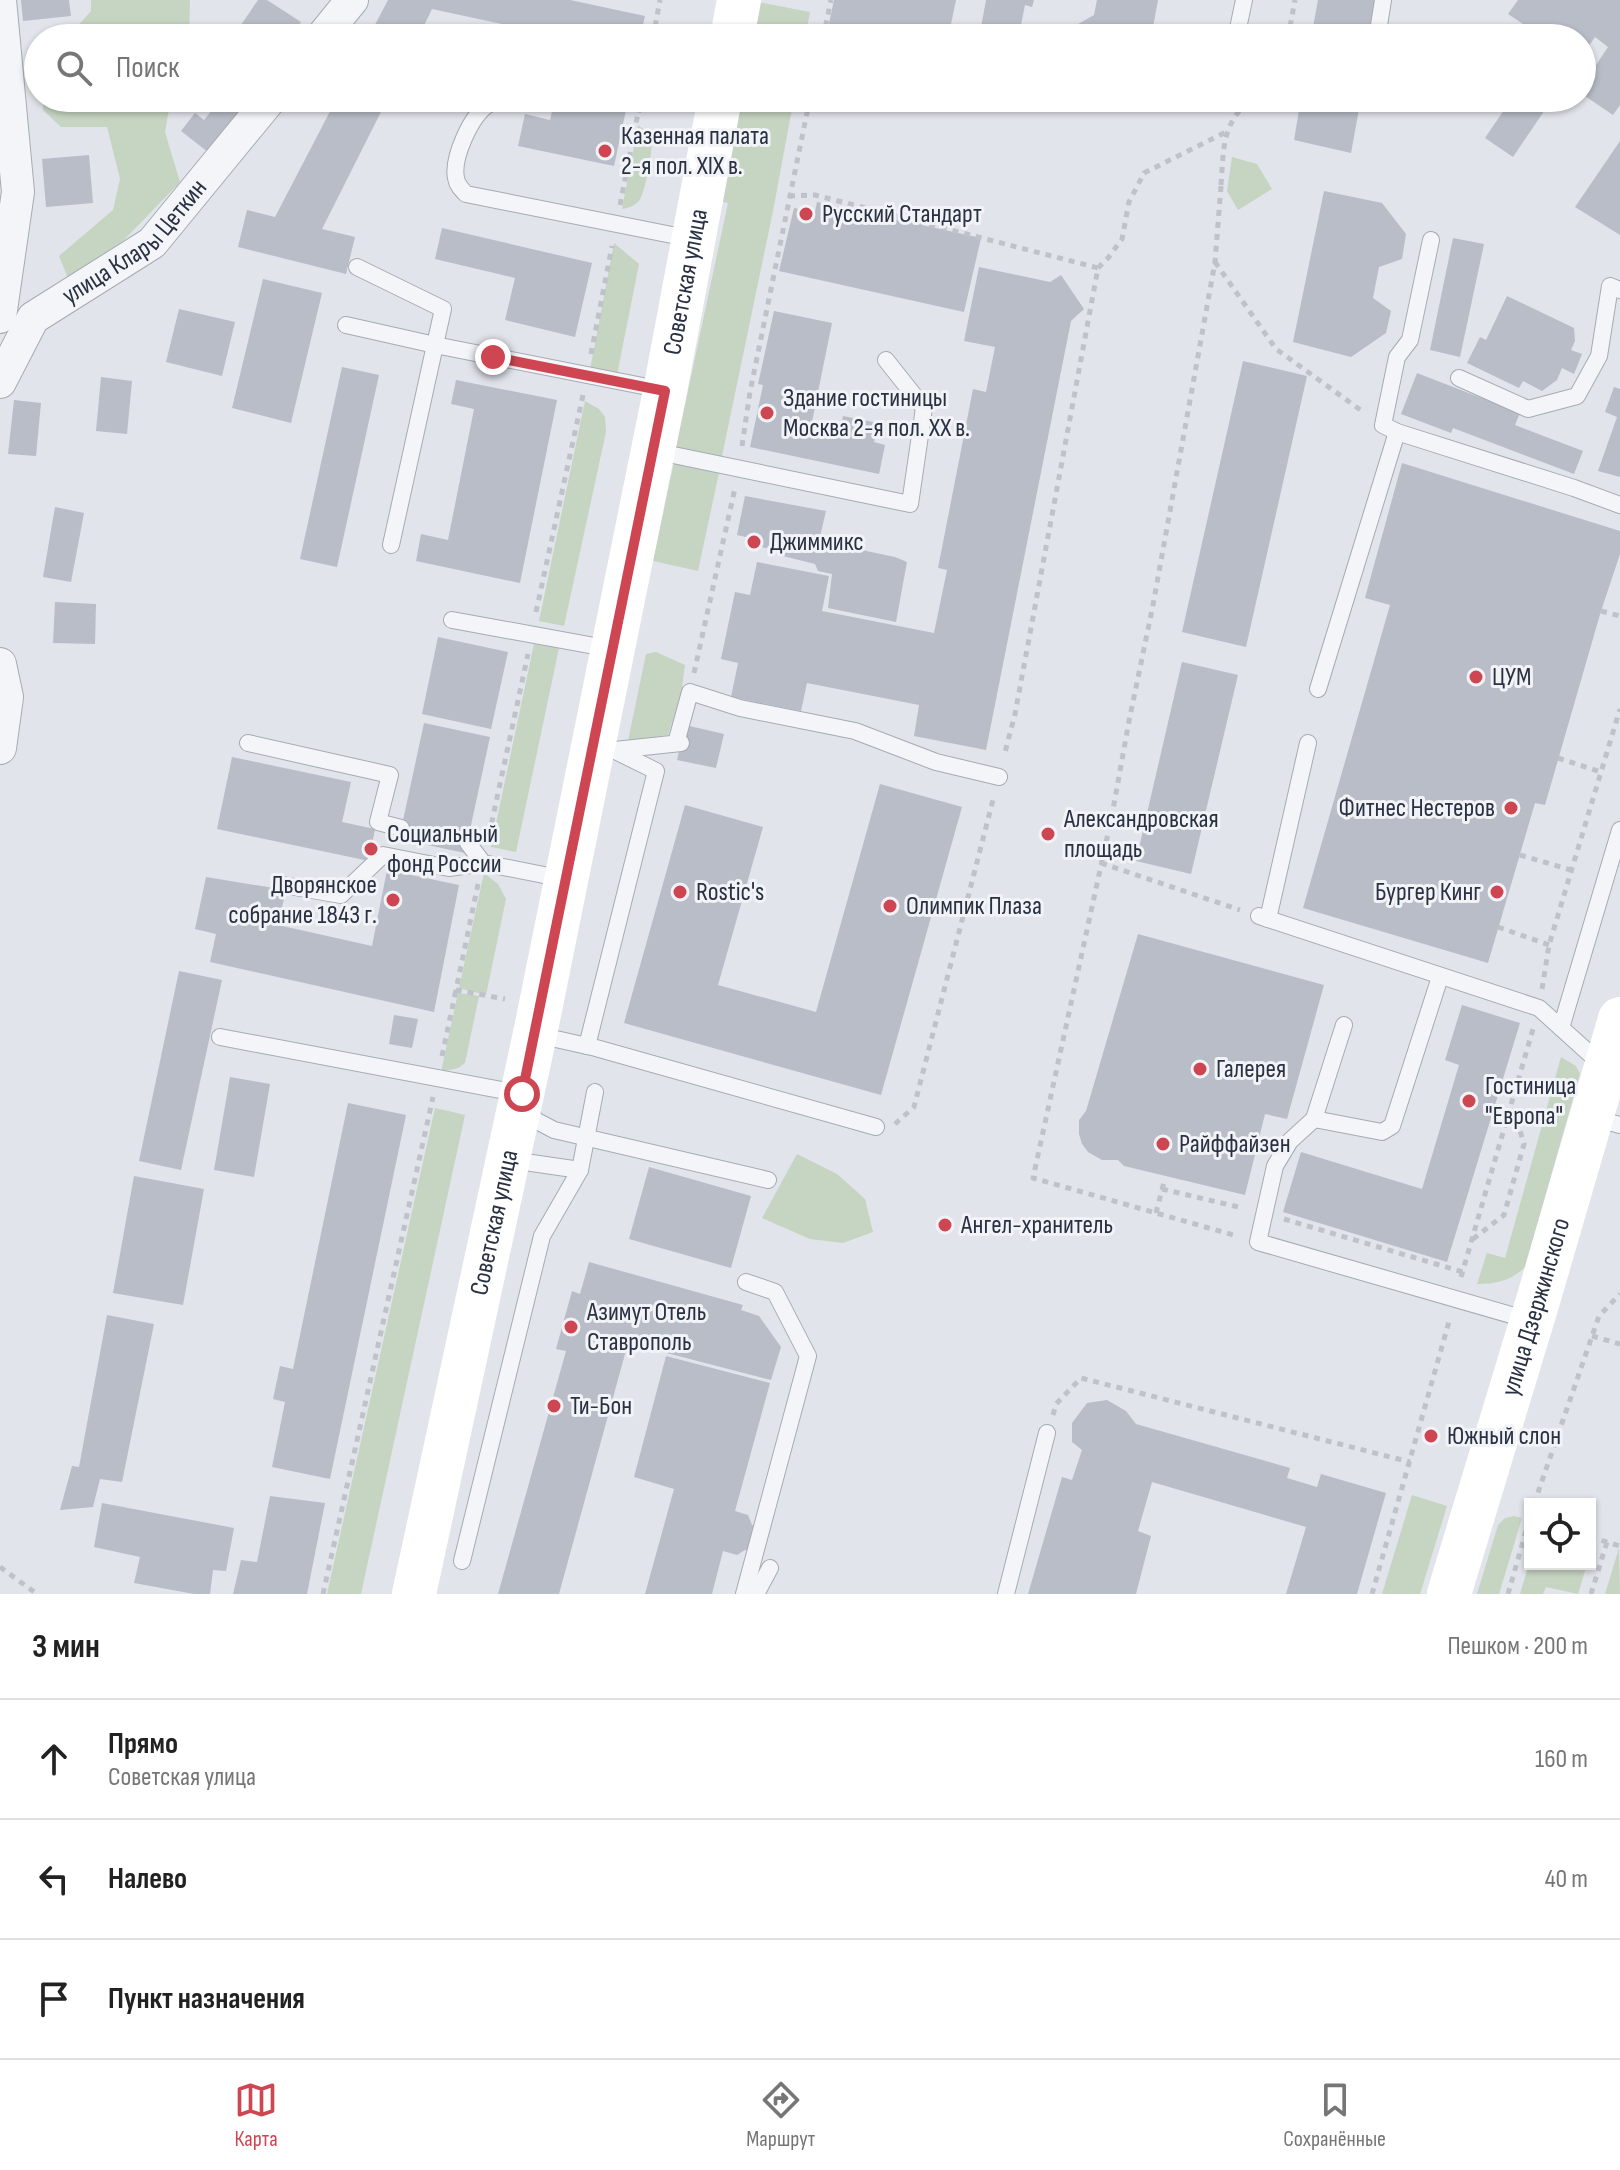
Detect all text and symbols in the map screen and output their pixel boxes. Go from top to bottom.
search box [24,24,1596,112]
icon: search [52,46,96,90]
text: Поиск [116,50,179,86]
place label: Казенная палата 2-я пол. XIX в. [621,121,769,182]
marker: Казенная палата 2-я пол. XIX в. [596,142,614,160]
street label: улица Клары Цеткин [56,173,213,311]
place label: Русский Стандарт [822,199,982,230]
marker: Русский Стандарт [797,205,815,223]
street label: Советская улица [657,206,714,357]
route end [475,339,511,375]
place label: Здание гостиницы Москва 2-я пол. ХХ в. [783,383,970,444]
marker: Здание гостиницы Москва 2-я пол. ХХ в. [758,404,776,422]
place label: Джиммикс [770,527,864,558]
marker: Джиммикс [745,533,763,551]
place label: ЦУМ [1492,662,1531,693]
marker: ЦУМ [1467,668,1485,686]
place label: Фитнес Нестеров [1339,793,1495,824]
marker: Фитнес Нестеров [1502,799,1520,817]
place label: Александровская площадь [1063,804,1219,865]
place label: Социальный фонд России [387,819,502,880]
marker: Александровская площадь [1039,825,1057,843]
marker: Социальный фонд России [362,840,380,858]
place label: Дворянское собрание 1843 г. [228,870,377,931]
place label: Rostic's [696,877,764,908]
place label: Бургер Кинг [1375,877,1481,908]
marker: Rostic's [671,883,689,901]
marker: Бургер Кинг [1488,883,1506,901]
marker: Дворянское собрание 1843 г. [384,891,402,909]
place label: Олимпик Плаза [906,891,1042,922]
marker: Олимпик Плаза [881,897,899,915]
place label: Галерея [1216,1054,1286,1085]
marker: Галерея [1191,1060,1209,1078]
place label: Гостиница "Европа" [1485,1071,1576,1132]
route start [504,1076,540,1112]
marker: Гостиница "Европа" [1460,1092,1478,1110]
place label: Райффайзен [1179,1129,1291,1160]
marker: Райффайзен [1154,1135,1172,1153]
street label: Советская улица [463,1147,525,1298]
place label: Ангел-хранитель [960,1210,1113,1241]
street label: улица Дзержинского [1495,1214,1577,1400]
marker: Ангел-хранитель [936,1216,954,1234]
place label: Азимут Отель Ставрополь [586,1297,707,1358]
marker: Азимут Отель Ставрополь [562,1318,580,1336]
place label: Ти-Бон [570,1391,632,1422]
marker: Ти-Бон [545,1397,563,1415]
place label: Южный слон [1447,1421,1561,1452]
marker: Южный слон [1422,1427,1440,1445]
map controls [1524,1498,1596,1570]
button: locate [1524,1498,1596,1570]
text: 3 мин [32,1626,100,1667]
text: Пешком · 200 m [1447,1631,1588,1662]
text: Прямо [108,1726,178,1762]
icon: ahead [32,1737,76,1781]
text: 160 m [1535,1744,1588,1775]
text: Советская улица [108,1762,256,1793]
icon: left [32,1857,76,1901]
text: Налево [108,1861,187,1897]
text: 40 m [1545,1864,1588,1895]
icon: arrive [32,1977,76,2021]
text: Пункт назначения [108,1981,305,2017]
tab: Карта [234,2078,278,2153]
tab: Маршрут [746,2078,815,2153]
tab: Сохранённые [1283,2078,1386,2153]

